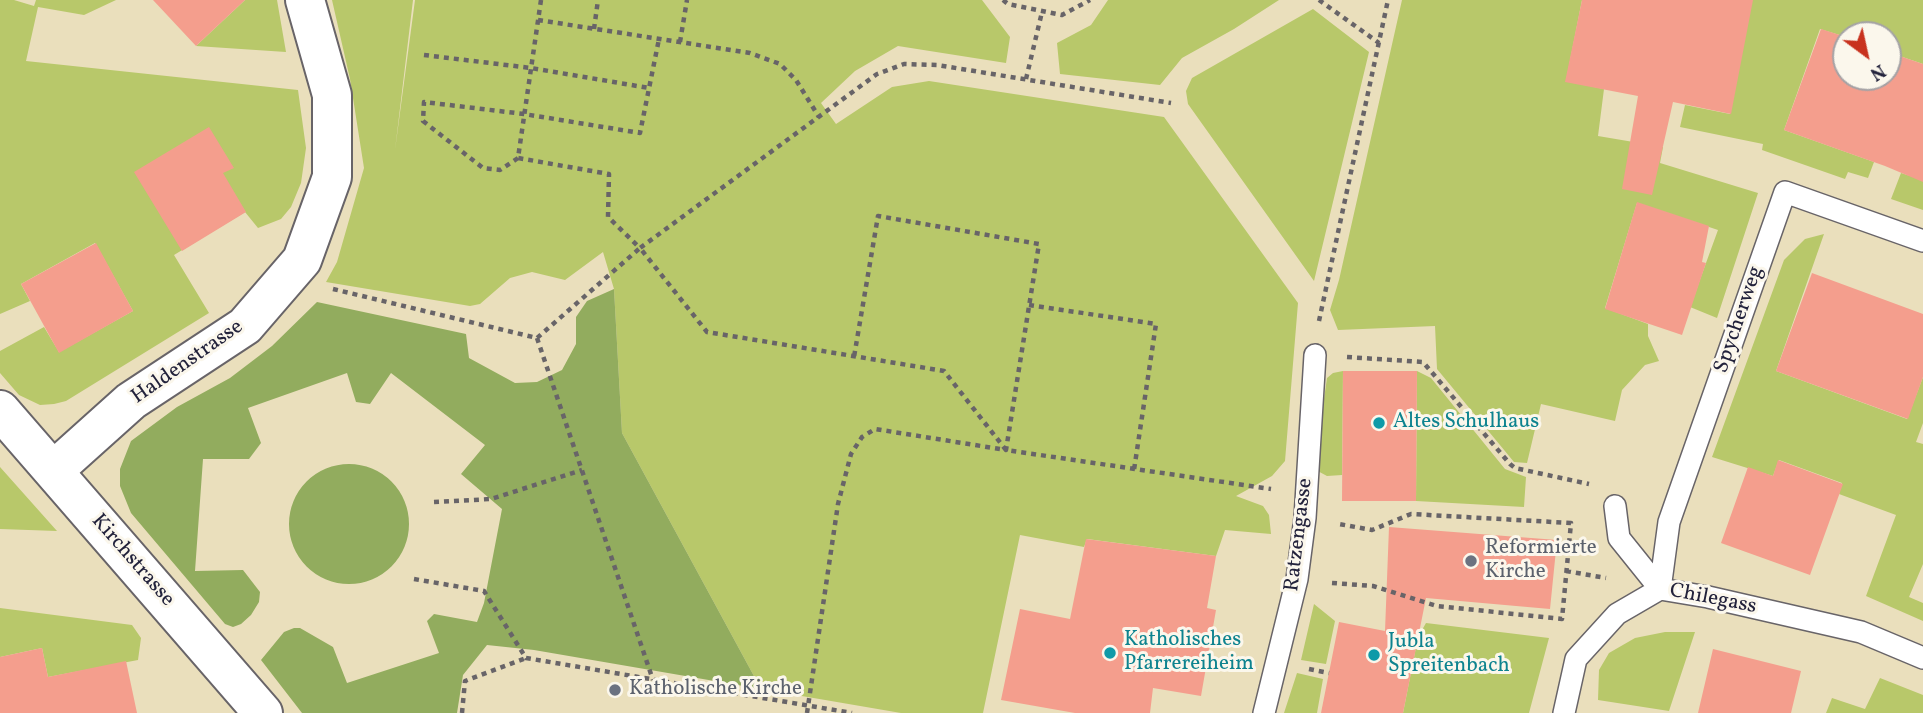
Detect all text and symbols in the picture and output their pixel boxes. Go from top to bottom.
north arrow [1832,21,1902,91]
text: N [1864,57,1890,87]
street label: Spycherweg [1710,263,1770,377]
street label: Haldenstrasse [127,315,249,411]
place label: Altes Schulhaus [1393,410,1539,436]
marker: Altes Schulhaus [1371,415,1387,431]
street label: Ratzengasse [1281,477,1319,593]
street label: Kirchstrasse [85,510,179,612]
place label: Reformierte Kirche [1485,536,1597,586]
marker: Reformierte Kirche [1463,553,1479,569]
street label: Chilegass [1667,579,1759,621]
place label: Katholisches Pfarrereiheim [1124,628,1254,678]
place label: Jubla Spreitenbach [1388,630,1510,680]
marker: Katholisches Pfarrereiheim [1102,645,1118,661]
marker: Jubla Spreitenbach [1366,647,1382,663]
place label: Katholische Kirche [629,677,802,703]
marker: Katholische Kirche [607,682,623,698]

